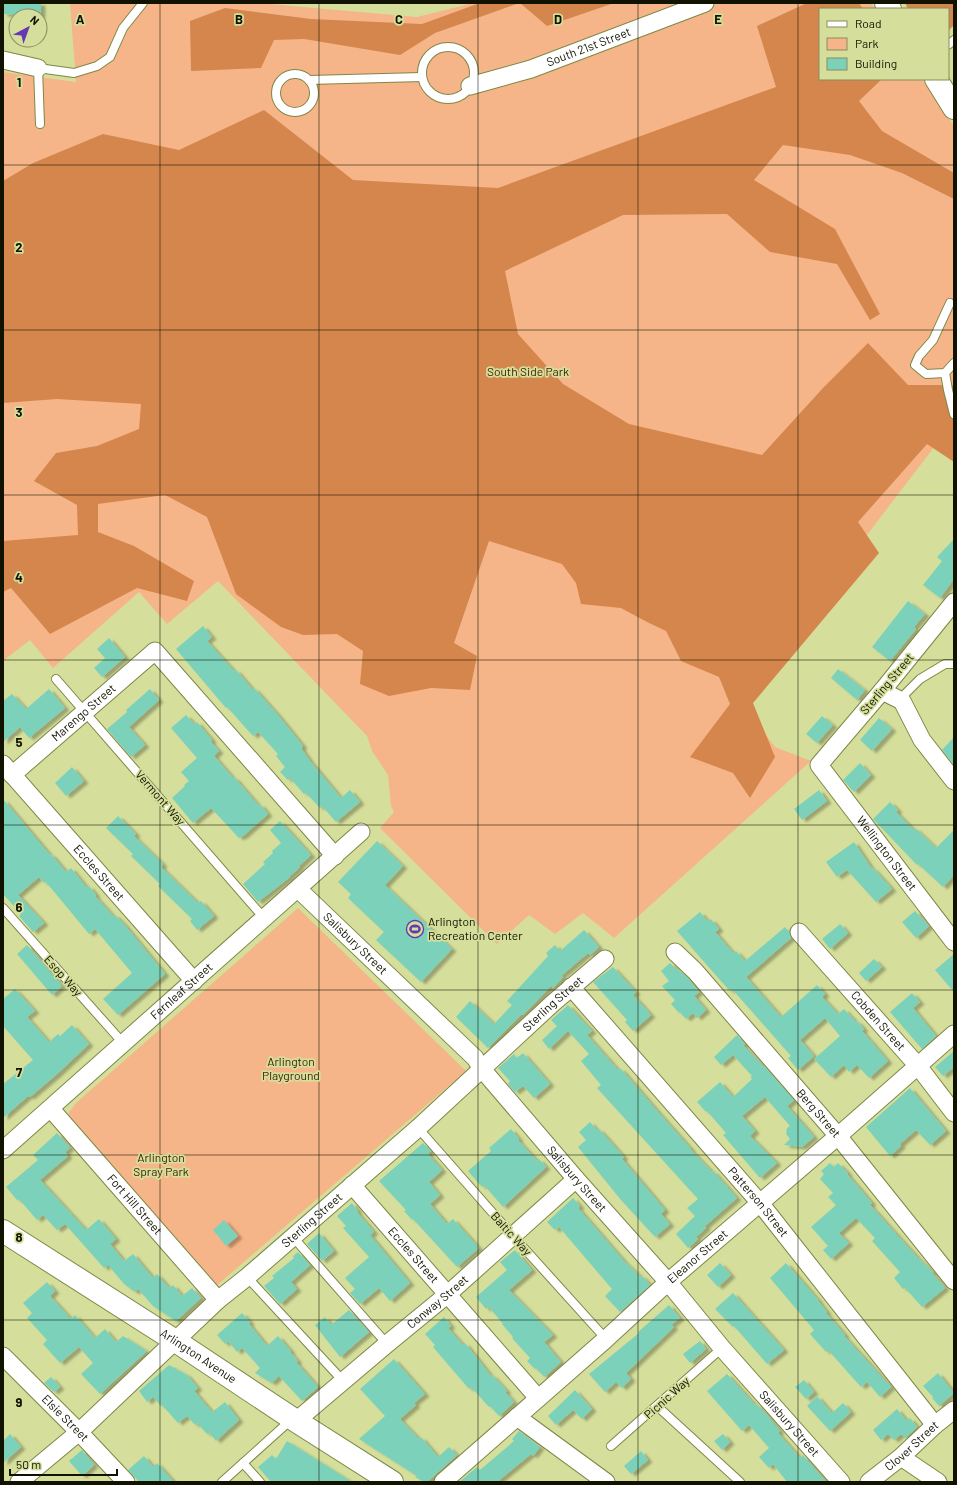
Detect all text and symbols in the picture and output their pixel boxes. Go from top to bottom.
north arrow [8,8,48,48]
legend [819,8,949,80]
text: A [76,11,85,27]
text: B [235,11,243,27]
text: C [395,11,403,27]
text: D [554,11,562,27]
text: E [714,11,722,27]
text: N [28,13,42,27]
text: Road [855,16,882,30]
street label: South 21st Street [544,24,632,69]
text: Park [855,36,879,50]
text: Building [855,56,897,70]
text: 1 [17,74,21,90]
text: 2 [15,239,23,255]
park label: South Side Park [487,364,569,378]
text: 3 [15,404,23,420]
text: 4 [15,569,23,585]
street label: Sterling Street [856,650,916,717]
street label: Marengo Street [48,680,118,744]
text: 5 [15,734,23,750]
street label: Vermont Way [133,767,189,828]
street label: Wellington Street [854,813,920,893]
street label: Eccles Street [71,841,128,903]
text: 6 [16,899,23,915]
street label: Salisbury Street [321,909,391,977]
place label: Arlington Recreation Center [428,914,523,942]
sports icon: Arlington Recreation Center [405,919,425,939]
street label: Esop Way [42,952,86,999]
street label: Fernleaf Street [147,959,215,1022]
street label: Sterling Street [519,973,585,1034]
street label: Cobden Street [849,988,909,1053]
park label: Arlington Playground [262,1054,320,1082]
text: 7 [16,1064,23,1080]
street label: Berg Street [794,1086,844,1140]
street label: Salisbury Street [545,1143,610,1214]
park label: Arlington Spray Park [133,1150,189,1178]
street label: Patterson Street [726,1164,792,1239]
street label: Fort Hill Street [105,1171,166,1237]
street label: Sterling Street [278,1189,345,1250]
street label: Baltic Way [488,1209,535,1258]
street label: Eccles Street [386,1224,442,1285]
street label: Eleanor Street [664,1226,730,1286]
text: 8 [15,1229,23,1245]
street label: Conway Street [404,1272,470,1331]
street label: Arlington Avenue [158,1325,239,1386]
street label: Picnic Way [641,1373,692,1421]
street label: Salisbury Street [757,1387,823,1459]
street label: Elsie Street [40,1391,92,1444]
text: 9 [16,1394,23,1410]
street label: Clover Street [881,1417,941,1473]
scale bar [10,1451,117,1477]
text: 50 m [16,1457,41,1471]

